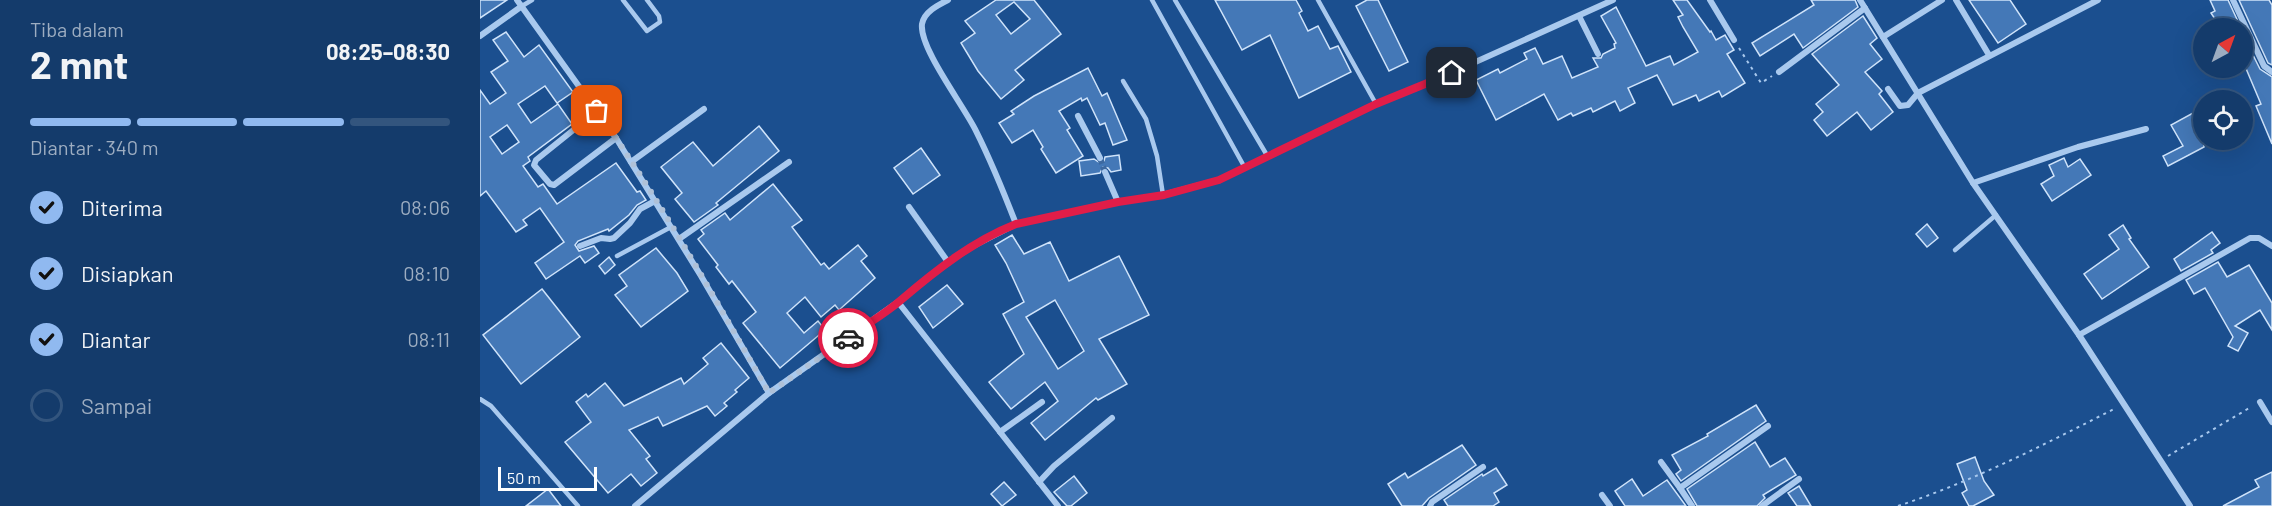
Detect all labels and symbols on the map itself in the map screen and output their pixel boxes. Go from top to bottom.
north arrow [2193,18,2253,78]
pin [1426,47,1477,98]
pin [571,85,622,136]
courier [818,308,878,368]
scale bar [498,464,597,492]

